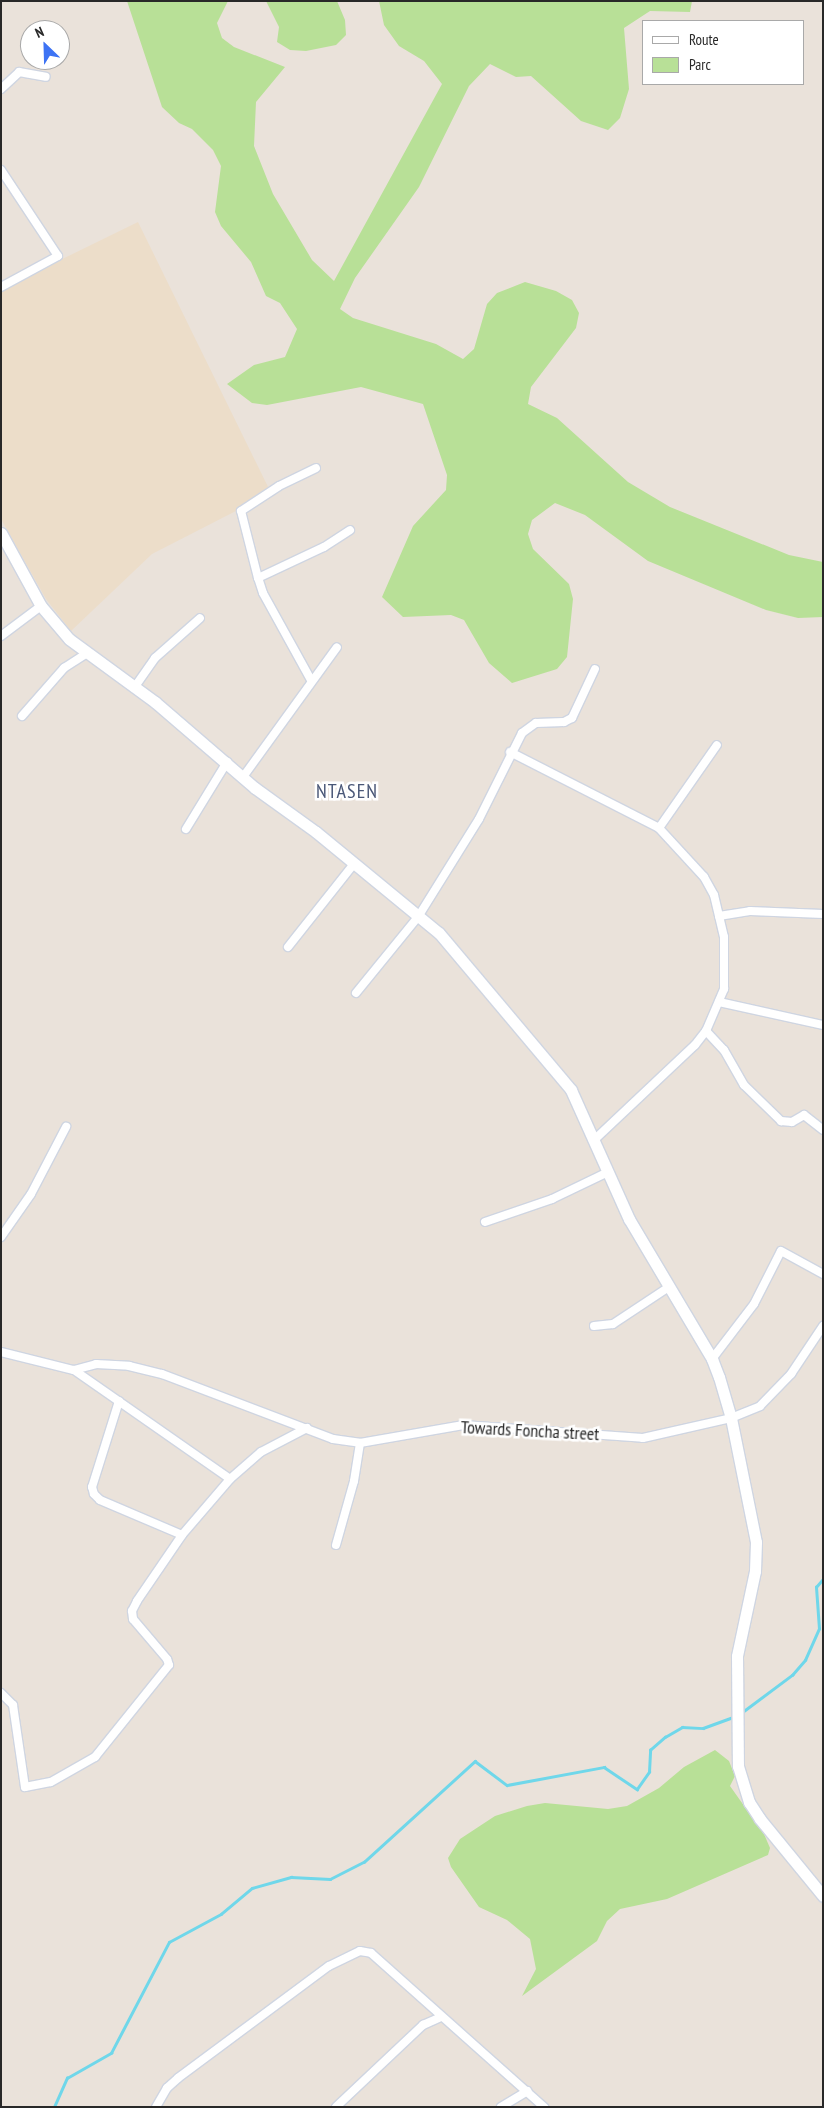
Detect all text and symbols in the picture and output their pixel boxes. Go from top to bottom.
north arrow [20,20,70,70]
legend [642,20,804,85]
text: N [32,22,46,42]
text: Route [689,30,719,49]
text: Parc [689,55,711,74]
district label: NTASEN [315,779,379,803]
street label: Towards Foncha street [460,1417,600,1445]

